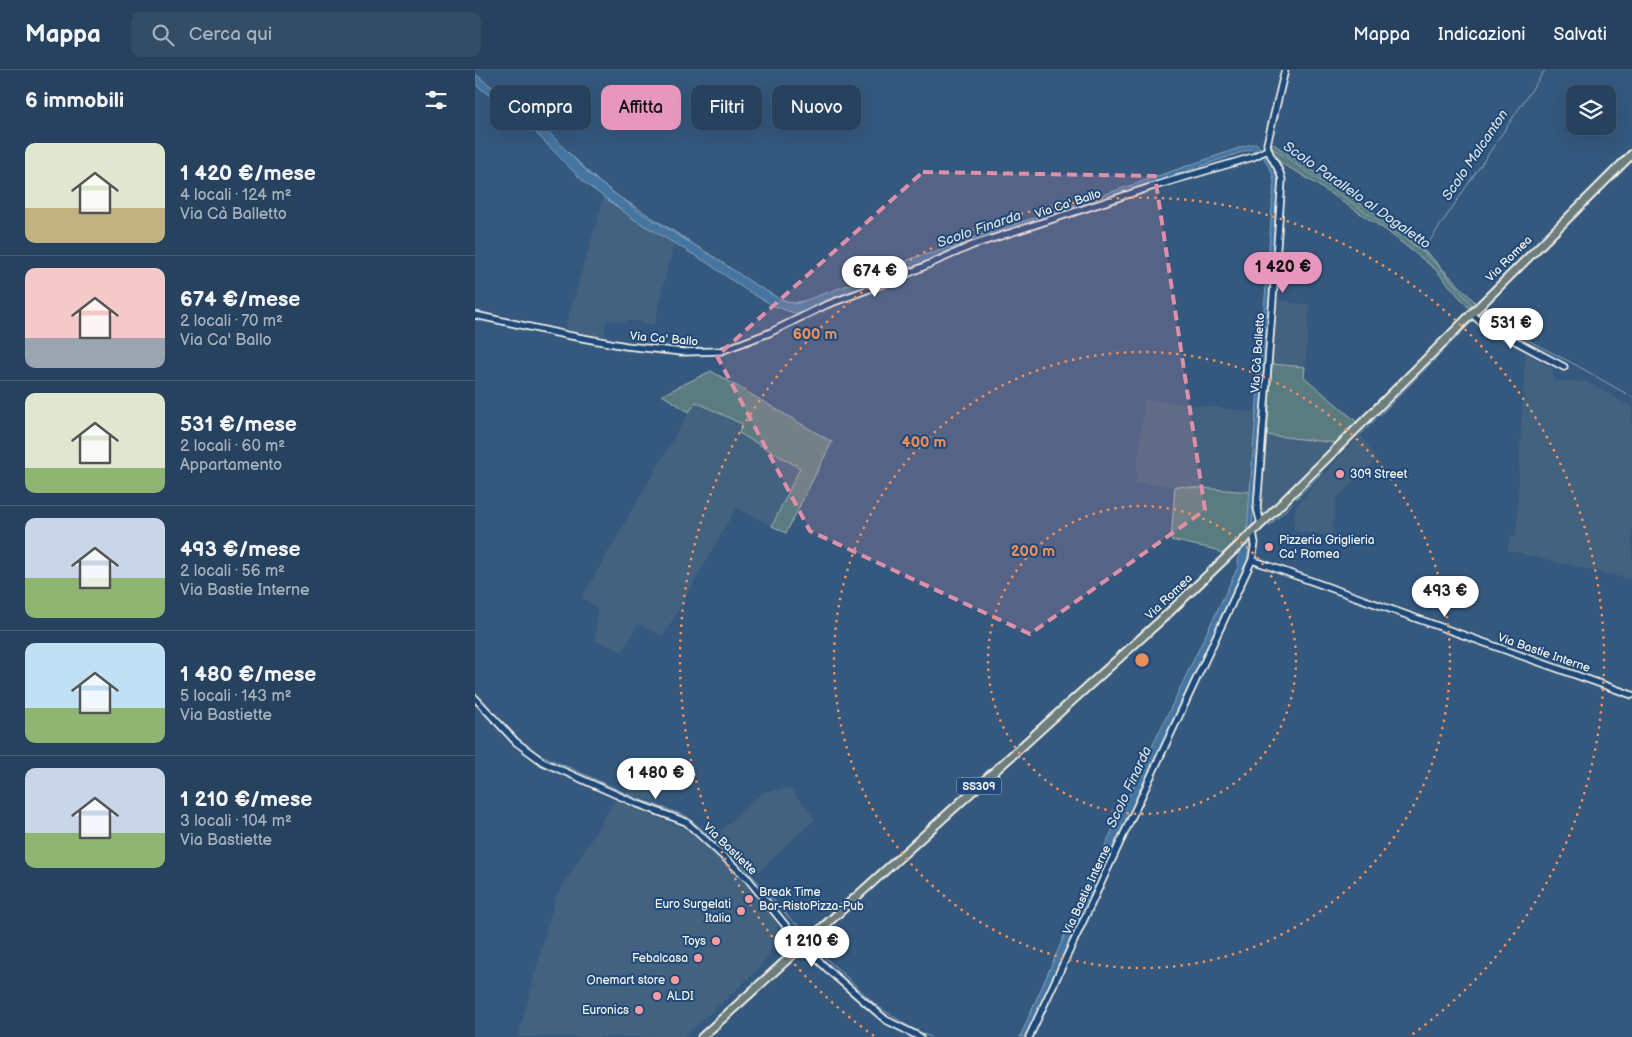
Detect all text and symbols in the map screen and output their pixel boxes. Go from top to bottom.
search box [131,12,481,57]
text: Mappa [25,20,101,49]
icon: search [149,21,177,49]
text: Cerca qui [189,23,272,46]
text: Mappa [1353,24,1410,45]
text: Indicazioni [1438,24,1526,45]
text: Salvati [1554,24,1607,45]
chip: Compra [490,85,591,130]
chip: Affitta [601,85,681,130]
chip: Filtri [691,85,762,130]
chip: Nuovo [772,85,861,130]
map controls [1566,85,1616,135]
button: layers [1566,85,1616,135]
icon: filters [422,86,450,114]
text: 6 immobili [25,88,124,113]
water label: Scolo Malcanton [1438,106,1512,204]
water label: Scolo Parallelo al Dogaletto [1280,137,1434,253]
text: 1 420 €/mese [180,161,316,186]
icon: home [65,163,125,223]
text: 4 locali · 124 m² [180,186,292,205]
street label: Via Ca' Ballo [1033,186,1103,222]
text: Via Cà Balletto [180,205,287,224]
water label: Scolo Finarda [935,207,1023,251]
street label: Via Romea [1483,233,1535,285]
pin: 1 420 € [1237,252,1329,294]
pin: 674 € [840,256,910,298]
text: 1 420 € [1255,258,1311,277]
text: 674 € [853,262,897,281]
text: 674 €/mese [180,287,300,312]
icon: home [65,288,125,348]
pin: 531 € [1476,308,1546,350]
text: 2 locali · 70 m² [180,312,283,331]
street label: Via Cà Balletto [1248,312,1268,393]
text: 531 € [1490,314,1532,333]
text: 600 m [793,325,838,344]
street label: Via Ca' Ballo [629,329,699,349]
text: Via Ca' Ballo [180,331,271,350]
text: 531 €/mese [180,412,297,437]
icon: home [65,413,125,473]
text: 400 m [902,433,946,452]
text: 2 locali · 60 m² [180,437,285,456]
text: Appartamento [180,456,282,475]
place label: 309 Street [1350,467,1408,482]
marker: 309 Street [1334,468,1346,480]
place label: Pizzeria Griglieria Ca' Romea [1279,533,1375,562]
text: 493 €/mese [180,537,301,562]
icon: home [65,538,125,598]
marker: Pizzeria Griglieria Ca' Romea [1263,541,1275,553]
text: 200 m [1011,542,1055,561]
text: 2 locali · 56 m² [180,562,285,581]
street label: Via Romea [1142,571,1196,623]
pin: 493 € [1410,576,1480,618]
text: Via Bastie Interne [180,581,310,600]
text: 493 € [1423,582,1467,601]
street label: Via Bastie Interne [1496,630,1592,676]
centre of rings [1133,651,1151,669]
text: 1 480 €/mese [180,662,316,687]
icon: home [65,663,125,723]
text: 5 locali · 143 m² [180,687,292,706]
text: Via Bastiette [180,706,272,725]
water label: Scolo Finarda [1103,743,1155,830]
pin: 1 480 € [610,758,702,800]
text: 1 480 € [628,764,684,783]
road number: SS309 [957,778,1001,794]
text: 1 210 €/mese [180,787,312,812]
icon: home [65,788,125,848]
text: 3 locali · 104 m² [180,812,292,831]
street label: Via Bastiette [700,820,760,878]
text: Via Bastiette [180,831,272,850]
street label: Via Bastie Interne [1060,843,1114,937]
place label: Break Time Bar-RistoPizza-Pub [759,885,864,914]
marker: Break Time Bar-RistoPizza-Pub [743,893,755,905]
place label: Euro Surgelati Italia [655,897,731,926]
marker: Euro Surgelati Italia [735,905,747,917]
pin: 1 210 € [766,926,858,968]
text: 1 210 € [785,932,839,951]
place label: Toys [682,934,706,949]
marker: Toys [710,935,722,947]
place label: Febalcasa [632,951,688,966]
marker: Febalcasa [692,952,704,964]
place label: Onemart store [587,973,665,988]
marker: Onemart store [669,974,681,986]
place label: ALDI [667,989,694,1004]
marker: ALDI [651,990,663,1002]
place label: Euronics [582,1003,629,1018]
marker: Euronics [633,1004,645,1016]

